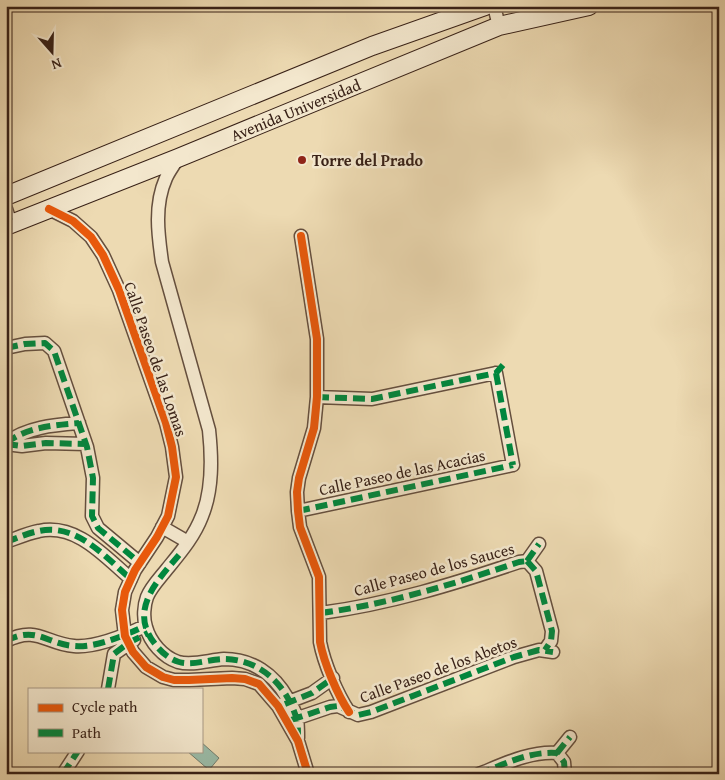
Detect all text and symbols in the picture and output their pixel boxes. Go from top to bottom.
north arrow [28,28,78,78]
text: N [48,53,64,75]
street label: Avenida Universidad [227,72,364,147]
place label: Torre del Prado [312,148,424,172]
marker: Torre del Prado [296,154,308,166]
street label: Calle Paseo de las Lomas [118,278,194,440]
street label: Calle Paseo de las Acacias [317,443,487,501]
street label: Calle Paseo de los Sauces [351,536,517,602]
street label: Calle Paseo de los Abetos [356,629,520,709]
legend [28,688,202,752]
text: Cycle path [72,696,138,717]
text: Path [72,722,101,743]

